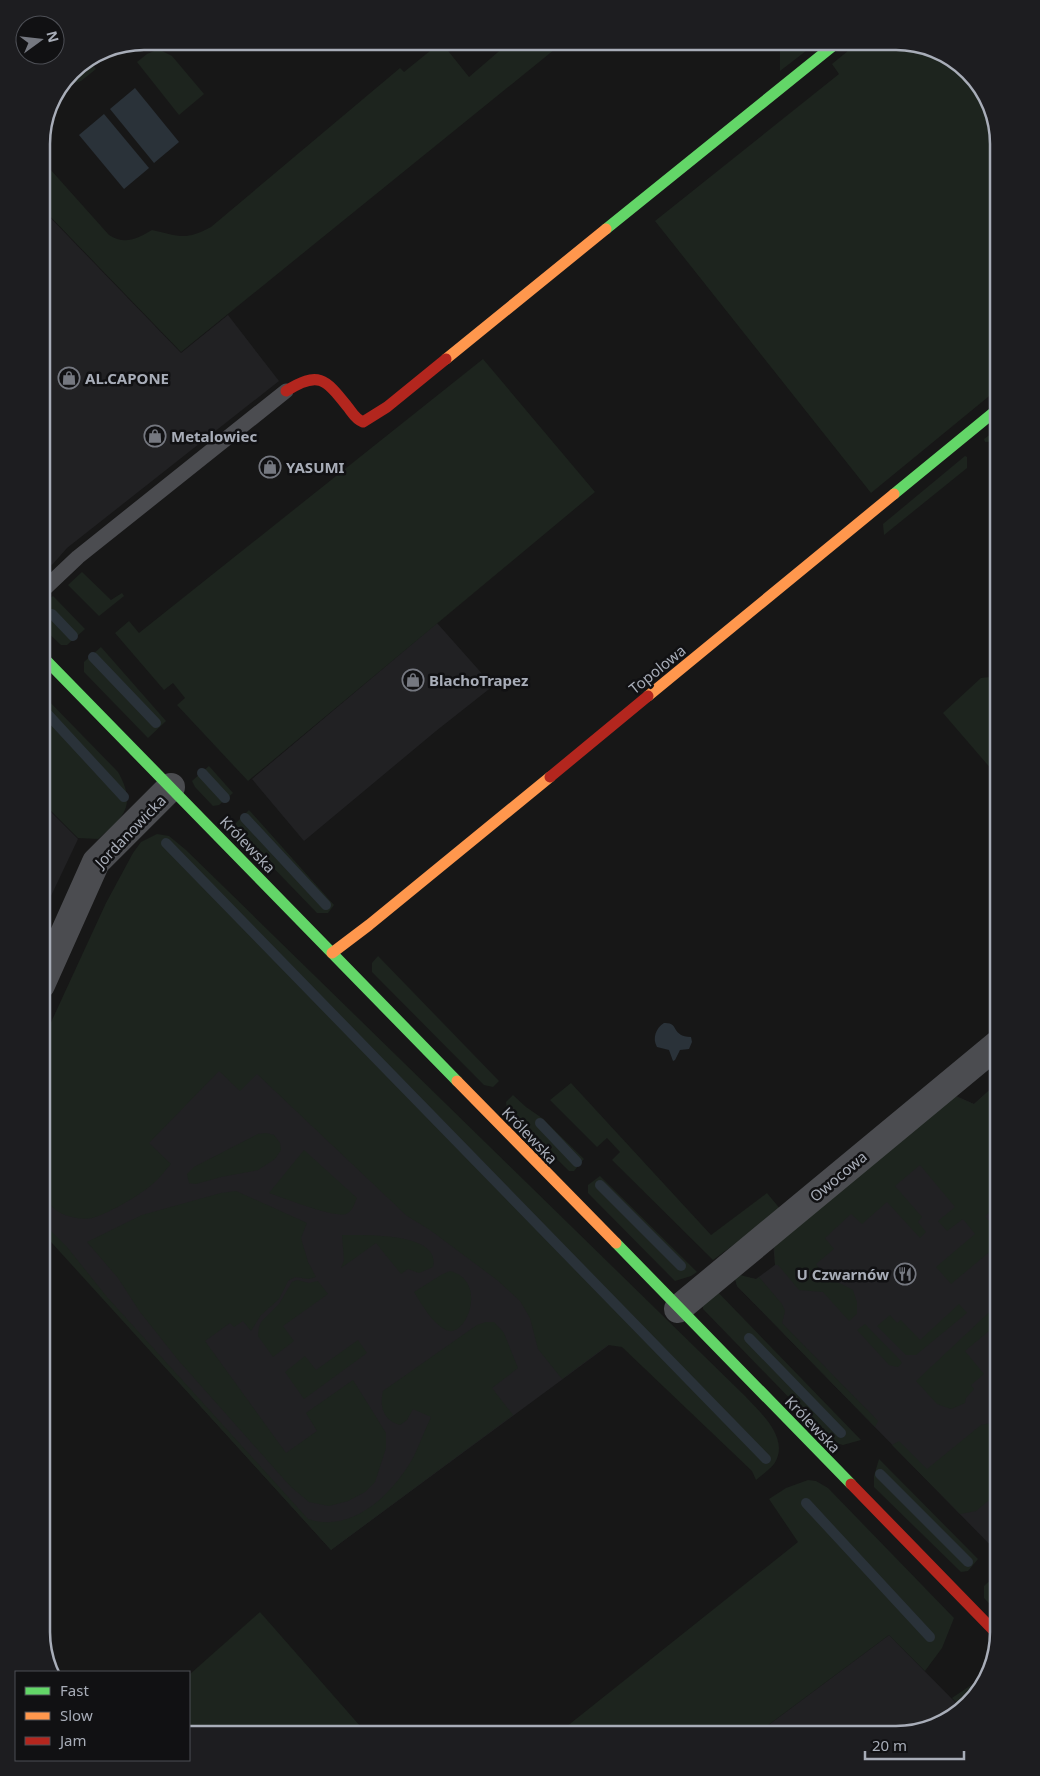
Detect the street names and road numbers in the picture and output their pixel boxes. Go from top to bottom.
street label: Topolowa [624,640,690,698]
street label: Jordanowicka [89,790,170,873]
street label: Królewska [216,811,280,877]
street label: Królewska [498,1102,562,1168]
street label: Owocowa [805,1146,871,1206]
street label: Królewska [781,1391,845,1457]

